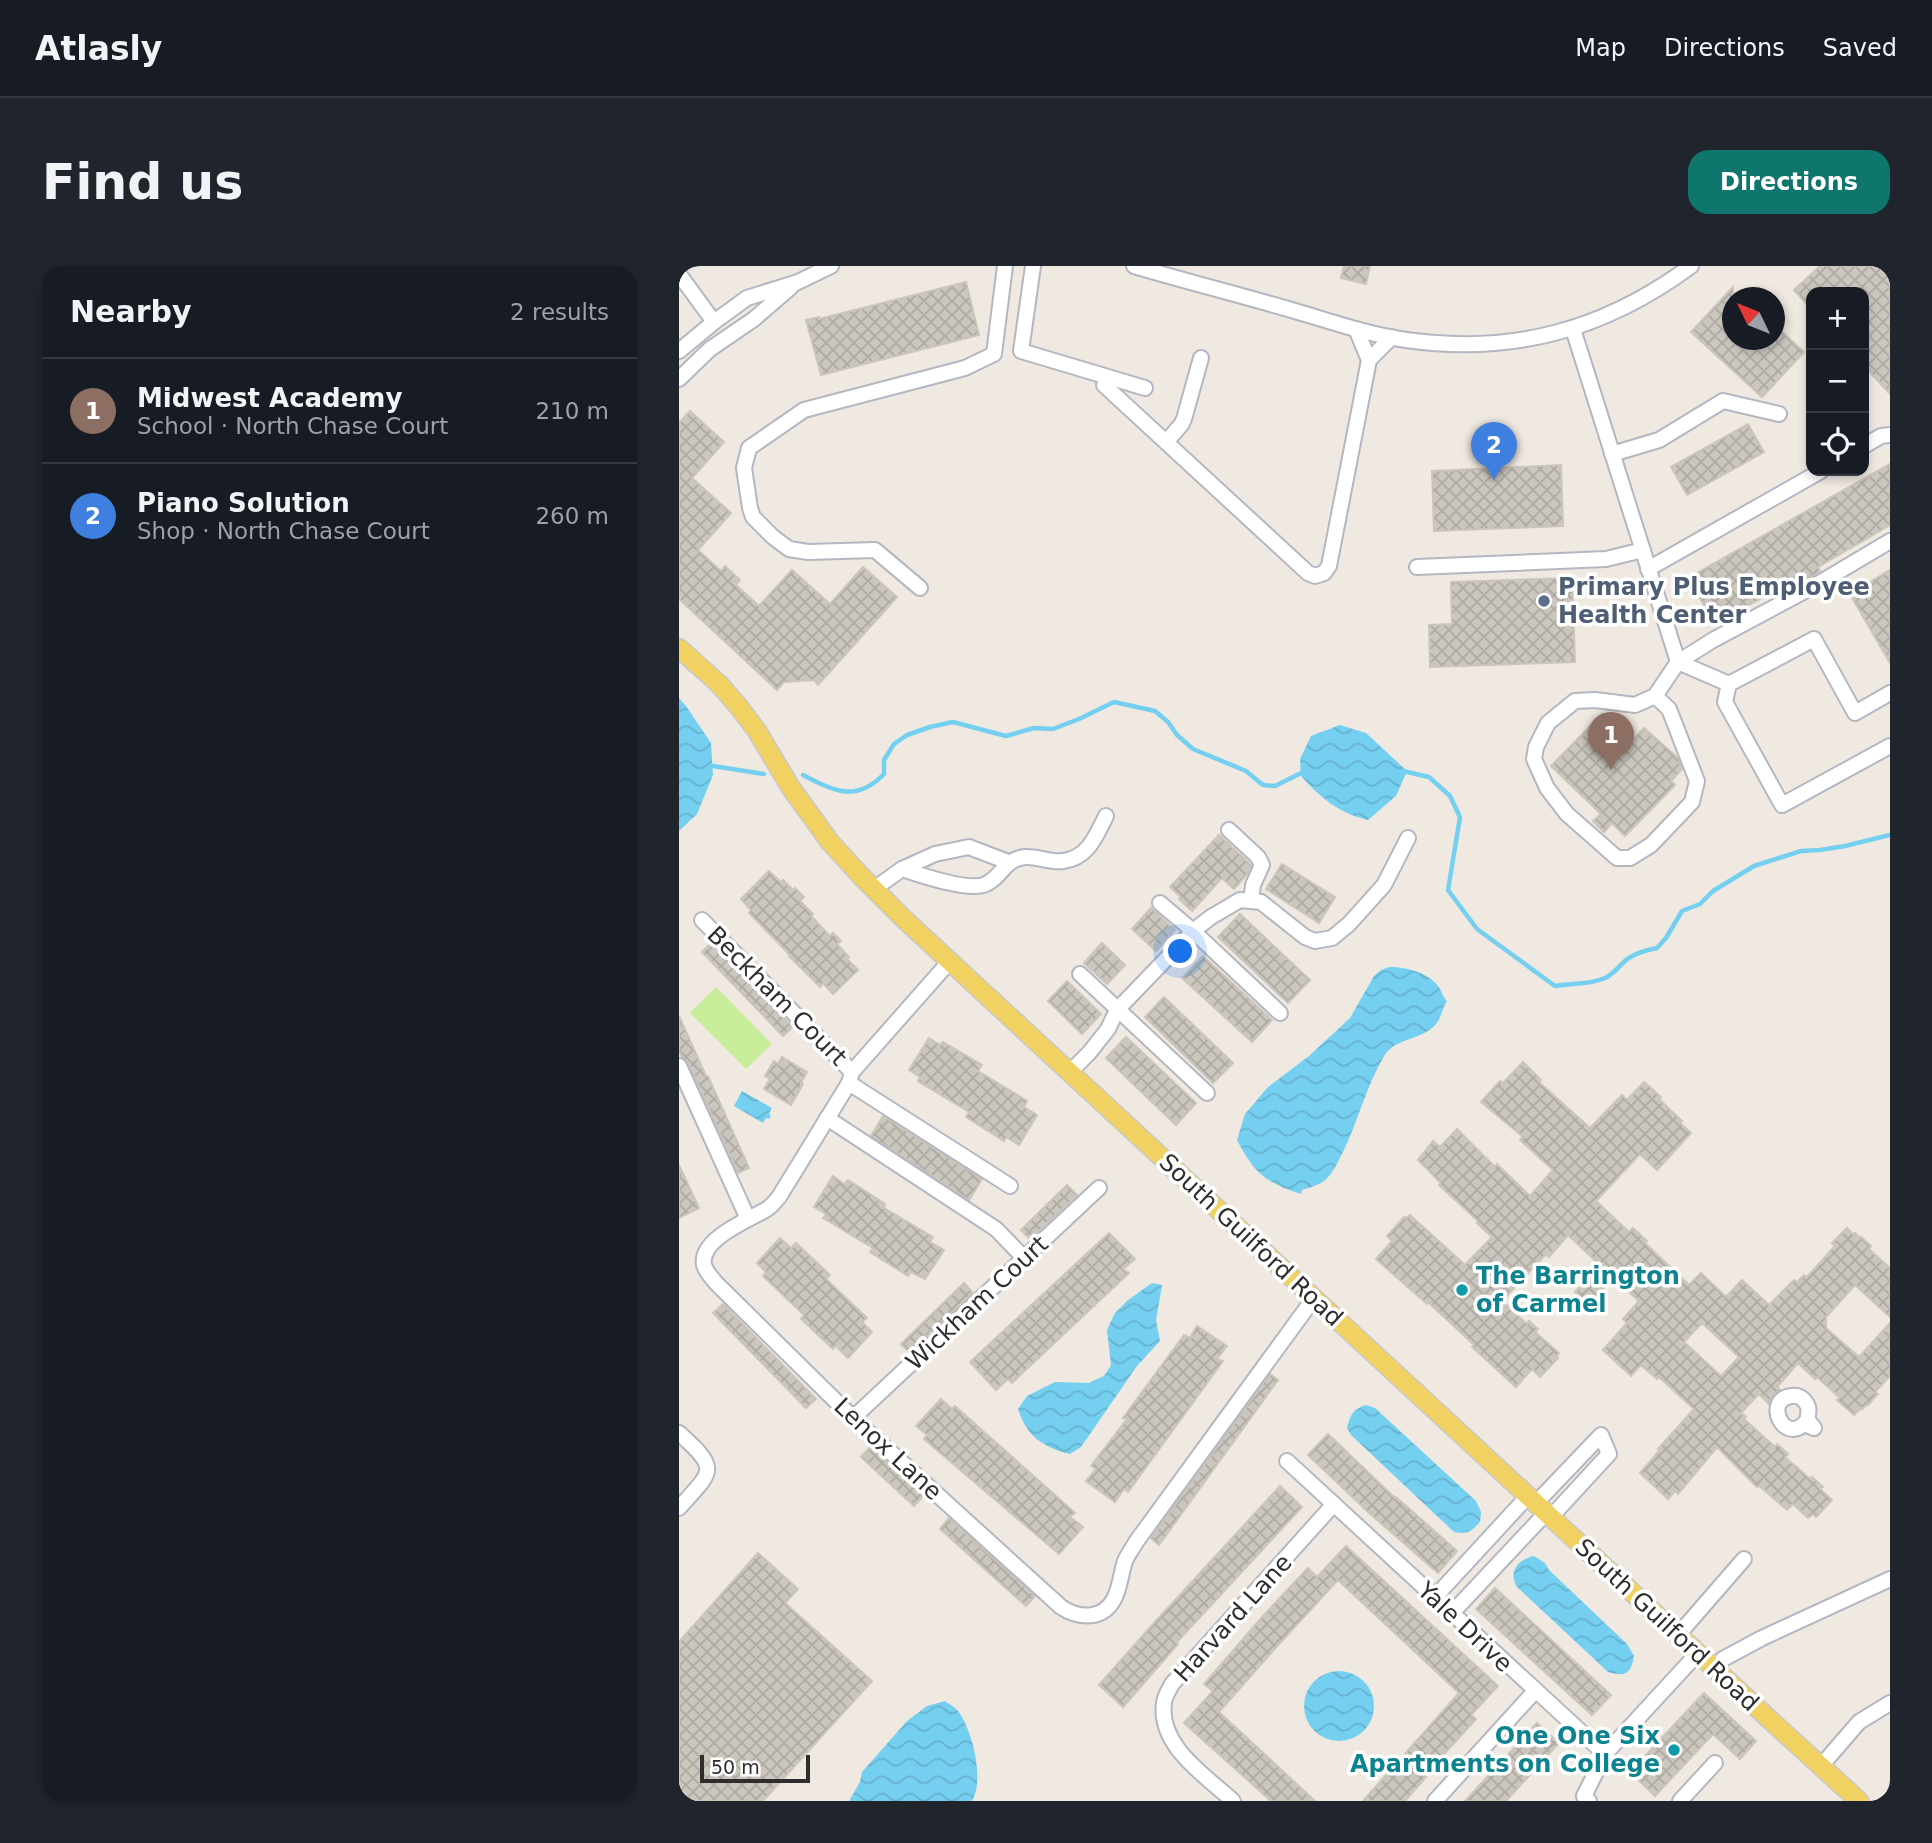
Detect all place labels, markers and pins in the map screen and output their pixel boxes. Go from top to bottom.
pin: 2 [1471,422,1517,480]
place label: Primary Plus Employee Health Center [1558,573,1870,629]
marker: Primary Plus Employee Health Center [1536,593,1552,609]
pin: 1 [1588,712,1634,770]
place label: The Barrington of Carmel [1476,1262,1680,1318]
marker: The Barrington of Carmel [1454,1282,1470,1298]
place label: One One Six Apartments on College [1350,1722,1661,1778]
marker: One One Six Apartments on College [1666,1742,1682,1758]

